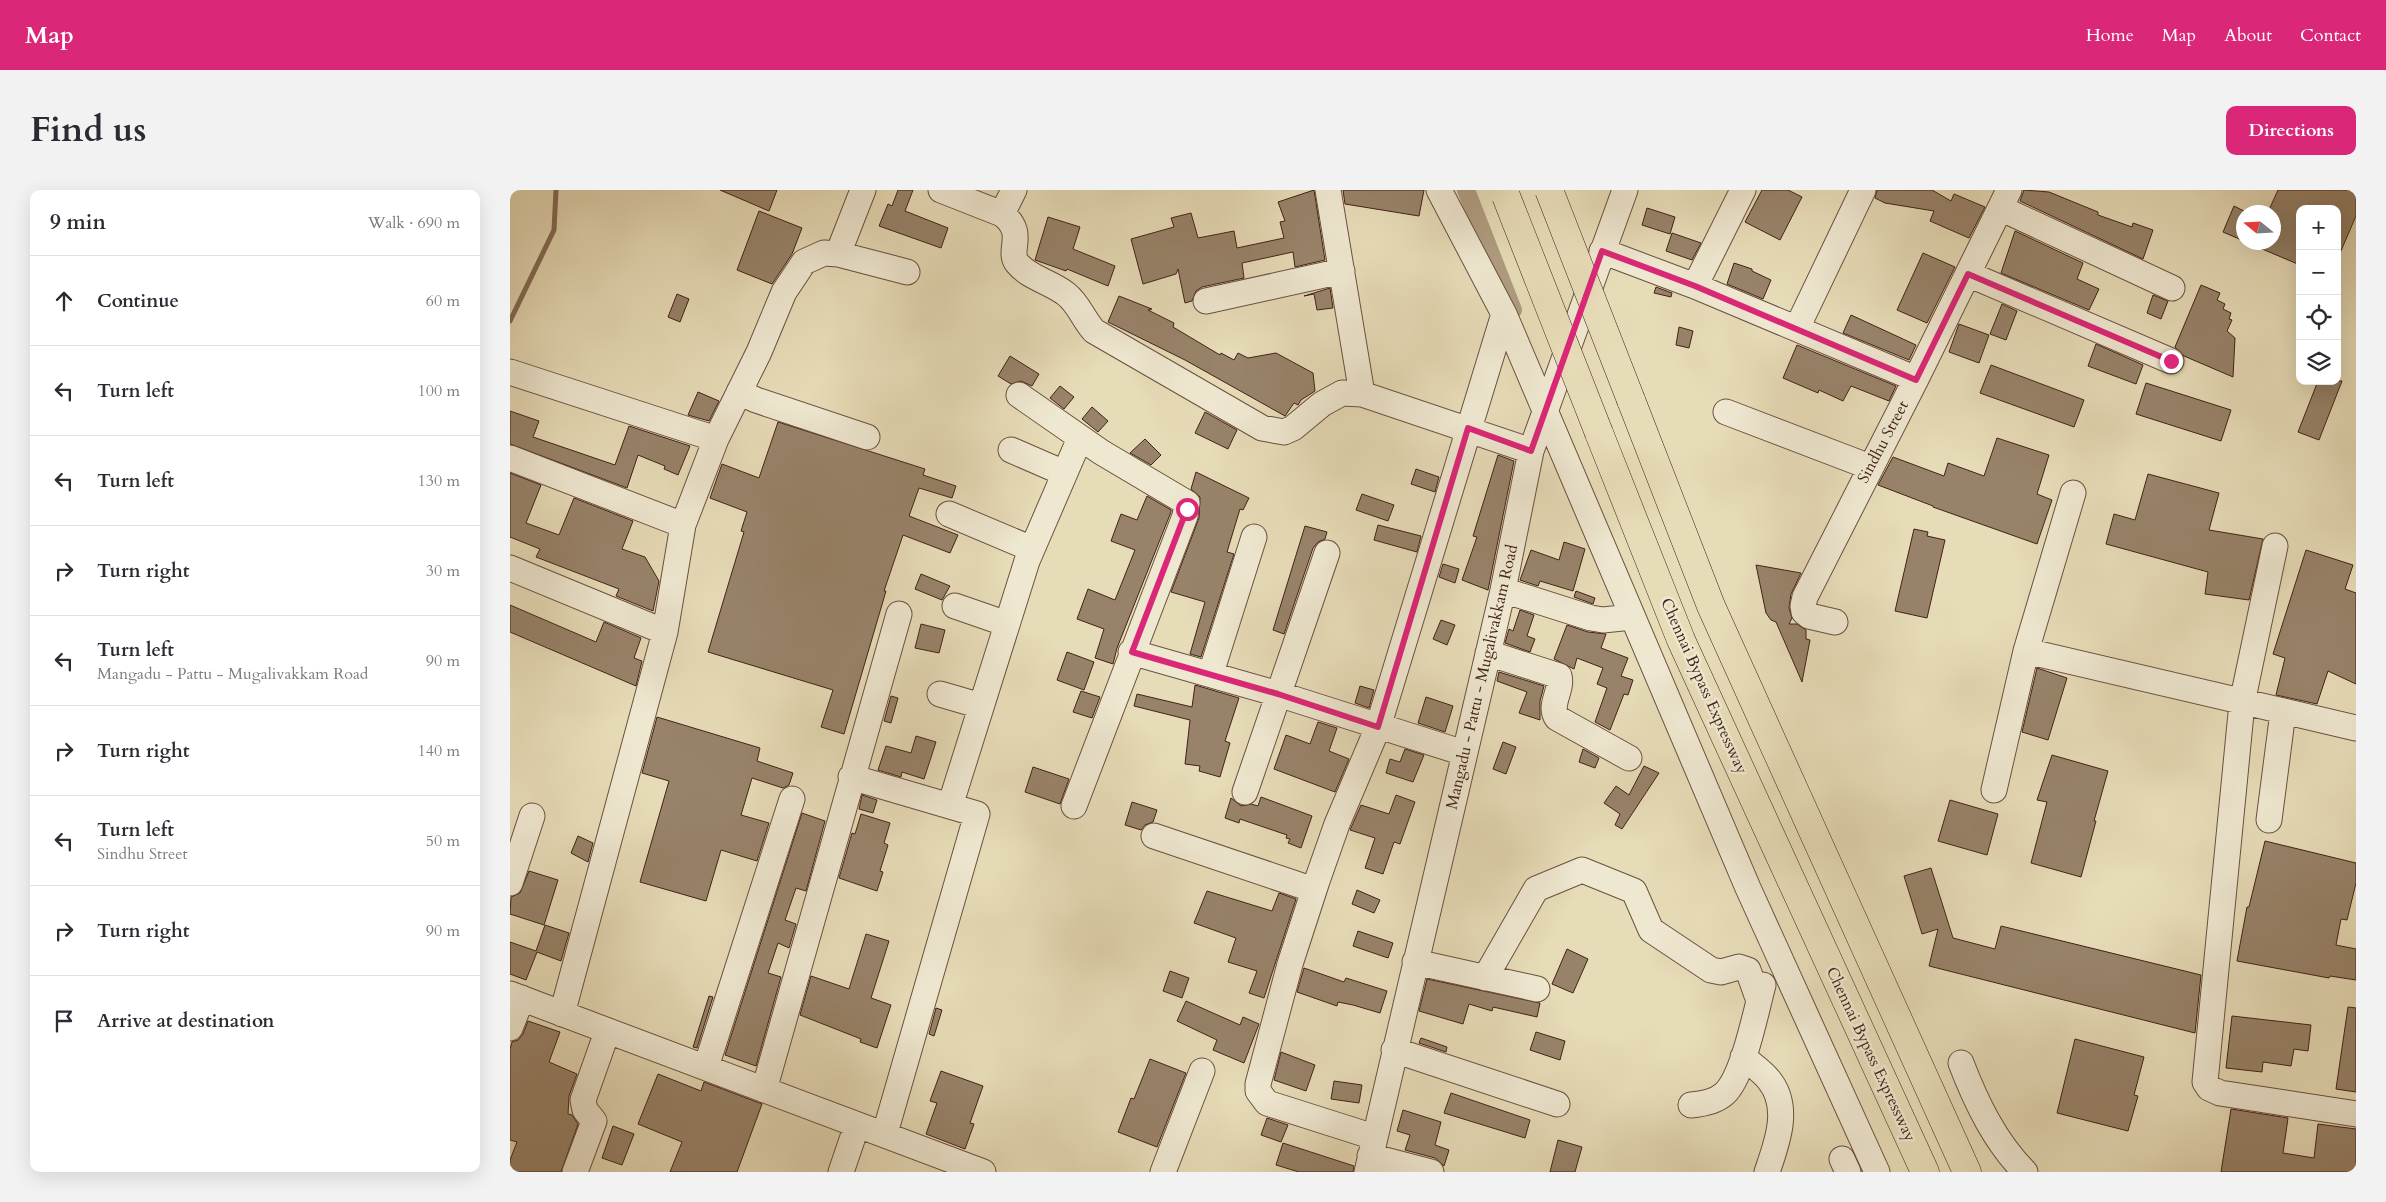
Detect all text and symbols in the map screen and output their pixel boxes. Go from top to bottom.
text: Map [25,19,74,52]
text: Home [2086,23,2134,48]
text: Map [2162,23,2196,48]
text: About [2224,23,2272,48]
text: Contact [2300,23,2361,48]
text: Find us [30,106,146,154]
button: Directions [2226,106,2356,155]
north arrow [2236,205,2281,250]
map controls [2296,205,2341,385]
button: + [2296,205,2341,250]
text: 9 min [50,208,106,237]
text: Walk · 690 m [368,212,460,234]
button: − [2296,250,2341,295]
icon: ahead [50,287,78,315]
text: Continue [97,288,179,314]
text: 60 m [426,290,460,312]
button: locate [2296,295,2341,340]
button: layers [2296,340,2341,385]
route end [2160,350,2183,373]
icon: left [50,377,78,405]
text: Turn left [97,378,174,404]
text: 100 m [418,380,460,402]
street label: Sindhu Street [1852,397,1914,487]
icon: left [50,467,78,495]
text: Turn left [97,468,174,494]
text: 130 m [418,470,460,492]
route start [1176,498,1199,521]
street label: Mangadu - Pattu - Mugalivakkam Road [1441,542,1523,812]
icon: right [50,557,78,585]
text: Turn right [97,558,189,584]
text: 30 m [426,560,460,582]
street label: Chennai Bypass Expressway [1655,595,1753,778]
text: Turn left [97,637,174,663]
icon: left [50,647,78,675]
text: 90 m [426,650,460,672]
text: Mangadu - Pattu - Mugalivakkam Road [97,663,368,685]
icon: right [50,737,78,765]
text: Turn right [97,738,189,764]
text: 140 m [418,740,460,762]
text: Turn left [97,817,174,843]
icon: left [50,827,78,855]
text: 50 m [426,830,460,852]
text: Sindhu Street [97,843,187,865]
icon: right [50,917,78,945]
text: Turn right [97,918,189,944]
text: 90 m [426,920,460,942]
street label: Chennai Bypass Expressway [1821,963,1921,1145]
icon: arrive [50,1007,78,1035]
text: Arrive at destination [97,1008,274,1034]

